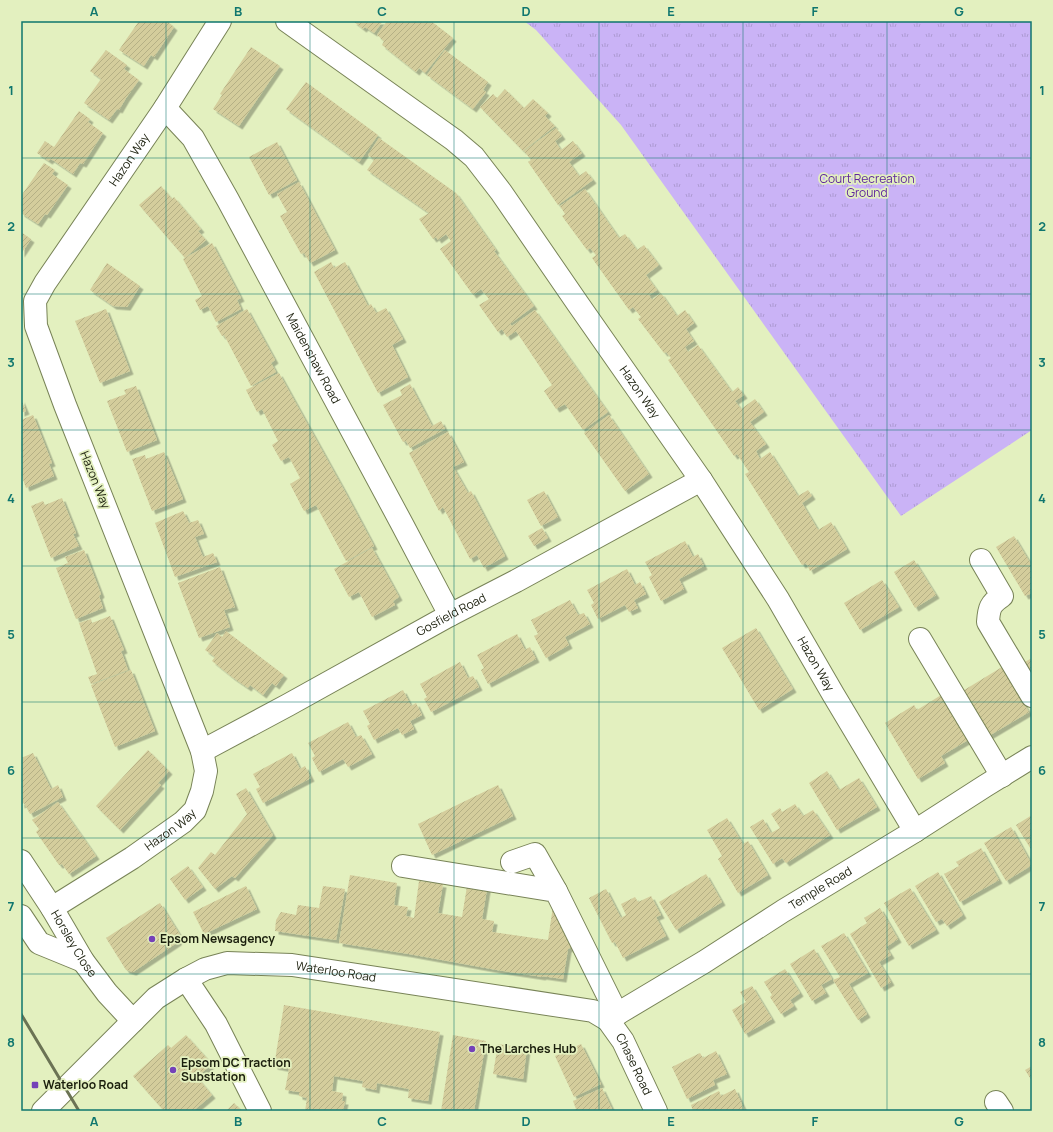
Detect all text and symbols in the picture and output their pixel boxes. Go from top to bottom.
text: A [90,2,99,20]
text: B [234,2,242,20]
text: C [377,2,387,20]
text: D [521,2,531,20]
text: E [667,2,675,20]
text: F [812,2,819,20]
text: G [954,2,964,20]
text: 1 [8,81,14,99]
text: 1 [1039,81,1045,99]
street label: Hazon Way [105,129,154,189]
park label: Court Recreation Ground [819,170,915,201]
text: 2 [7,217,15,235]
text: 2 [1038,217,1046,235]
street label: Maidenshaw Road [282,310,345,407]
text: 3 [7,353,15,371]
text: 3 [1038,353,1046,371]
street label: Hazon Way [616,362,665,422]
street label: Hazon Way [76,448,115,512]
text: 4 [7,489,15,507]
text: 4 [1038,489,1046,507]
street label: Gosfield Road [413,589,489,640]
text: 5 [7,625,15,643]
text: 5 [1038,625,1046,643]
street label: Hazon Way [793,633,839,695]
text: 6 [7,761,15,779]
text: 6 [1038,761,1046,779]
street label: Hazon Way [141,804,200,855]
street label: Temple Road [785,862,855,914]
text: 7 [8,897,15,915]
text: 7 [1039,897,1046,915]
street label: Horsley Close [47,907,101,980]
place label: Epsom Newsagency [160,930,275,947]
marker: Epsom Newsagency [147,934,157,944]
street label: Waterloo Road [295,957,377,986]
street label: Chase Road [612,1029,656,1098]
text: 8 [7,1033,15,1051]
text: 8 [1038,1033,1046,1051]
place label: The Larches Hub [480,1040,576,1057]
marker: The Larches Hub [467,1044,477,1054]
place label: Epsom DC Traction Substation [181,1054,291,1085]
marker: Epsom DC Traction Substation [168,1065,178,1075]
place label: Waterloo Road [43,1076,128,1093]
marker: Waterloo Road [30,1080,40,1090]
text: A [90,1112,99,1130]
text: B [234,1112,242,1130]
text: C [377,1112,387,1130]
text: D [521,1112,531,1130]
text: E [667,1112,675,1130]
text: F [812,1112,819,1130]
text: G [954,1112,964,1130]

